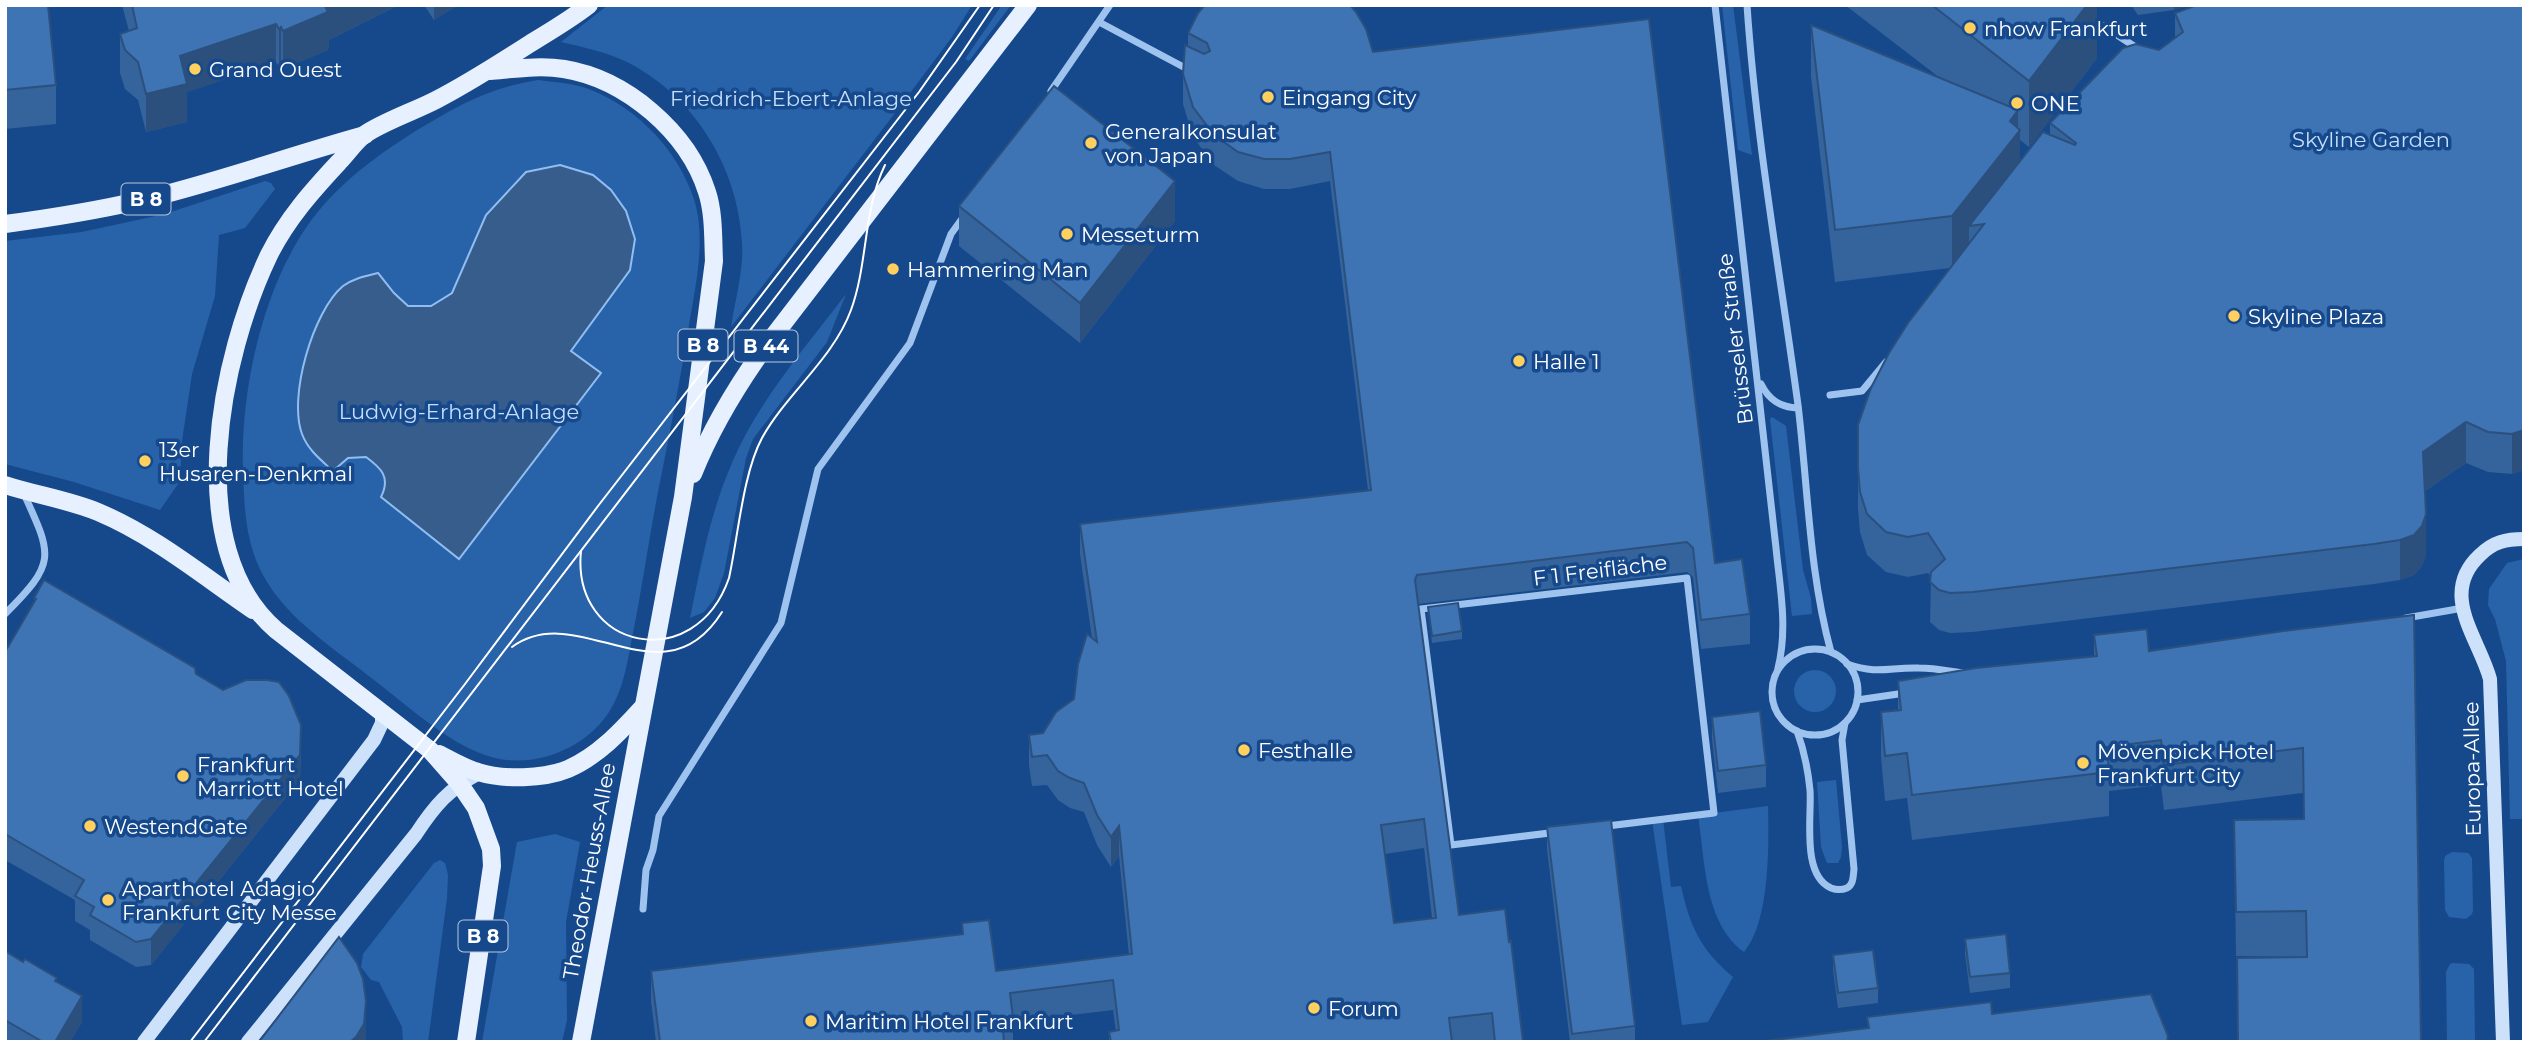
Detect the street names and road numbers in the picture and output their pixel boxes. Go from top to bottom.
road number: B 8 [122,183,170,214]
street label: Brüsseler Straße [1712,252,1758,426]
road number: B 8 [678,330,728,360]
road number: B 44 [734,330,798,362]
street label: F 1 Freifläche [1531,549,1669,591]
street label: Europa-Allee [2458,701,2486,837]
street label: Theodor-Heuss-Allee [558,761,620,981]
road number: B 8 [458,920,508,952]

